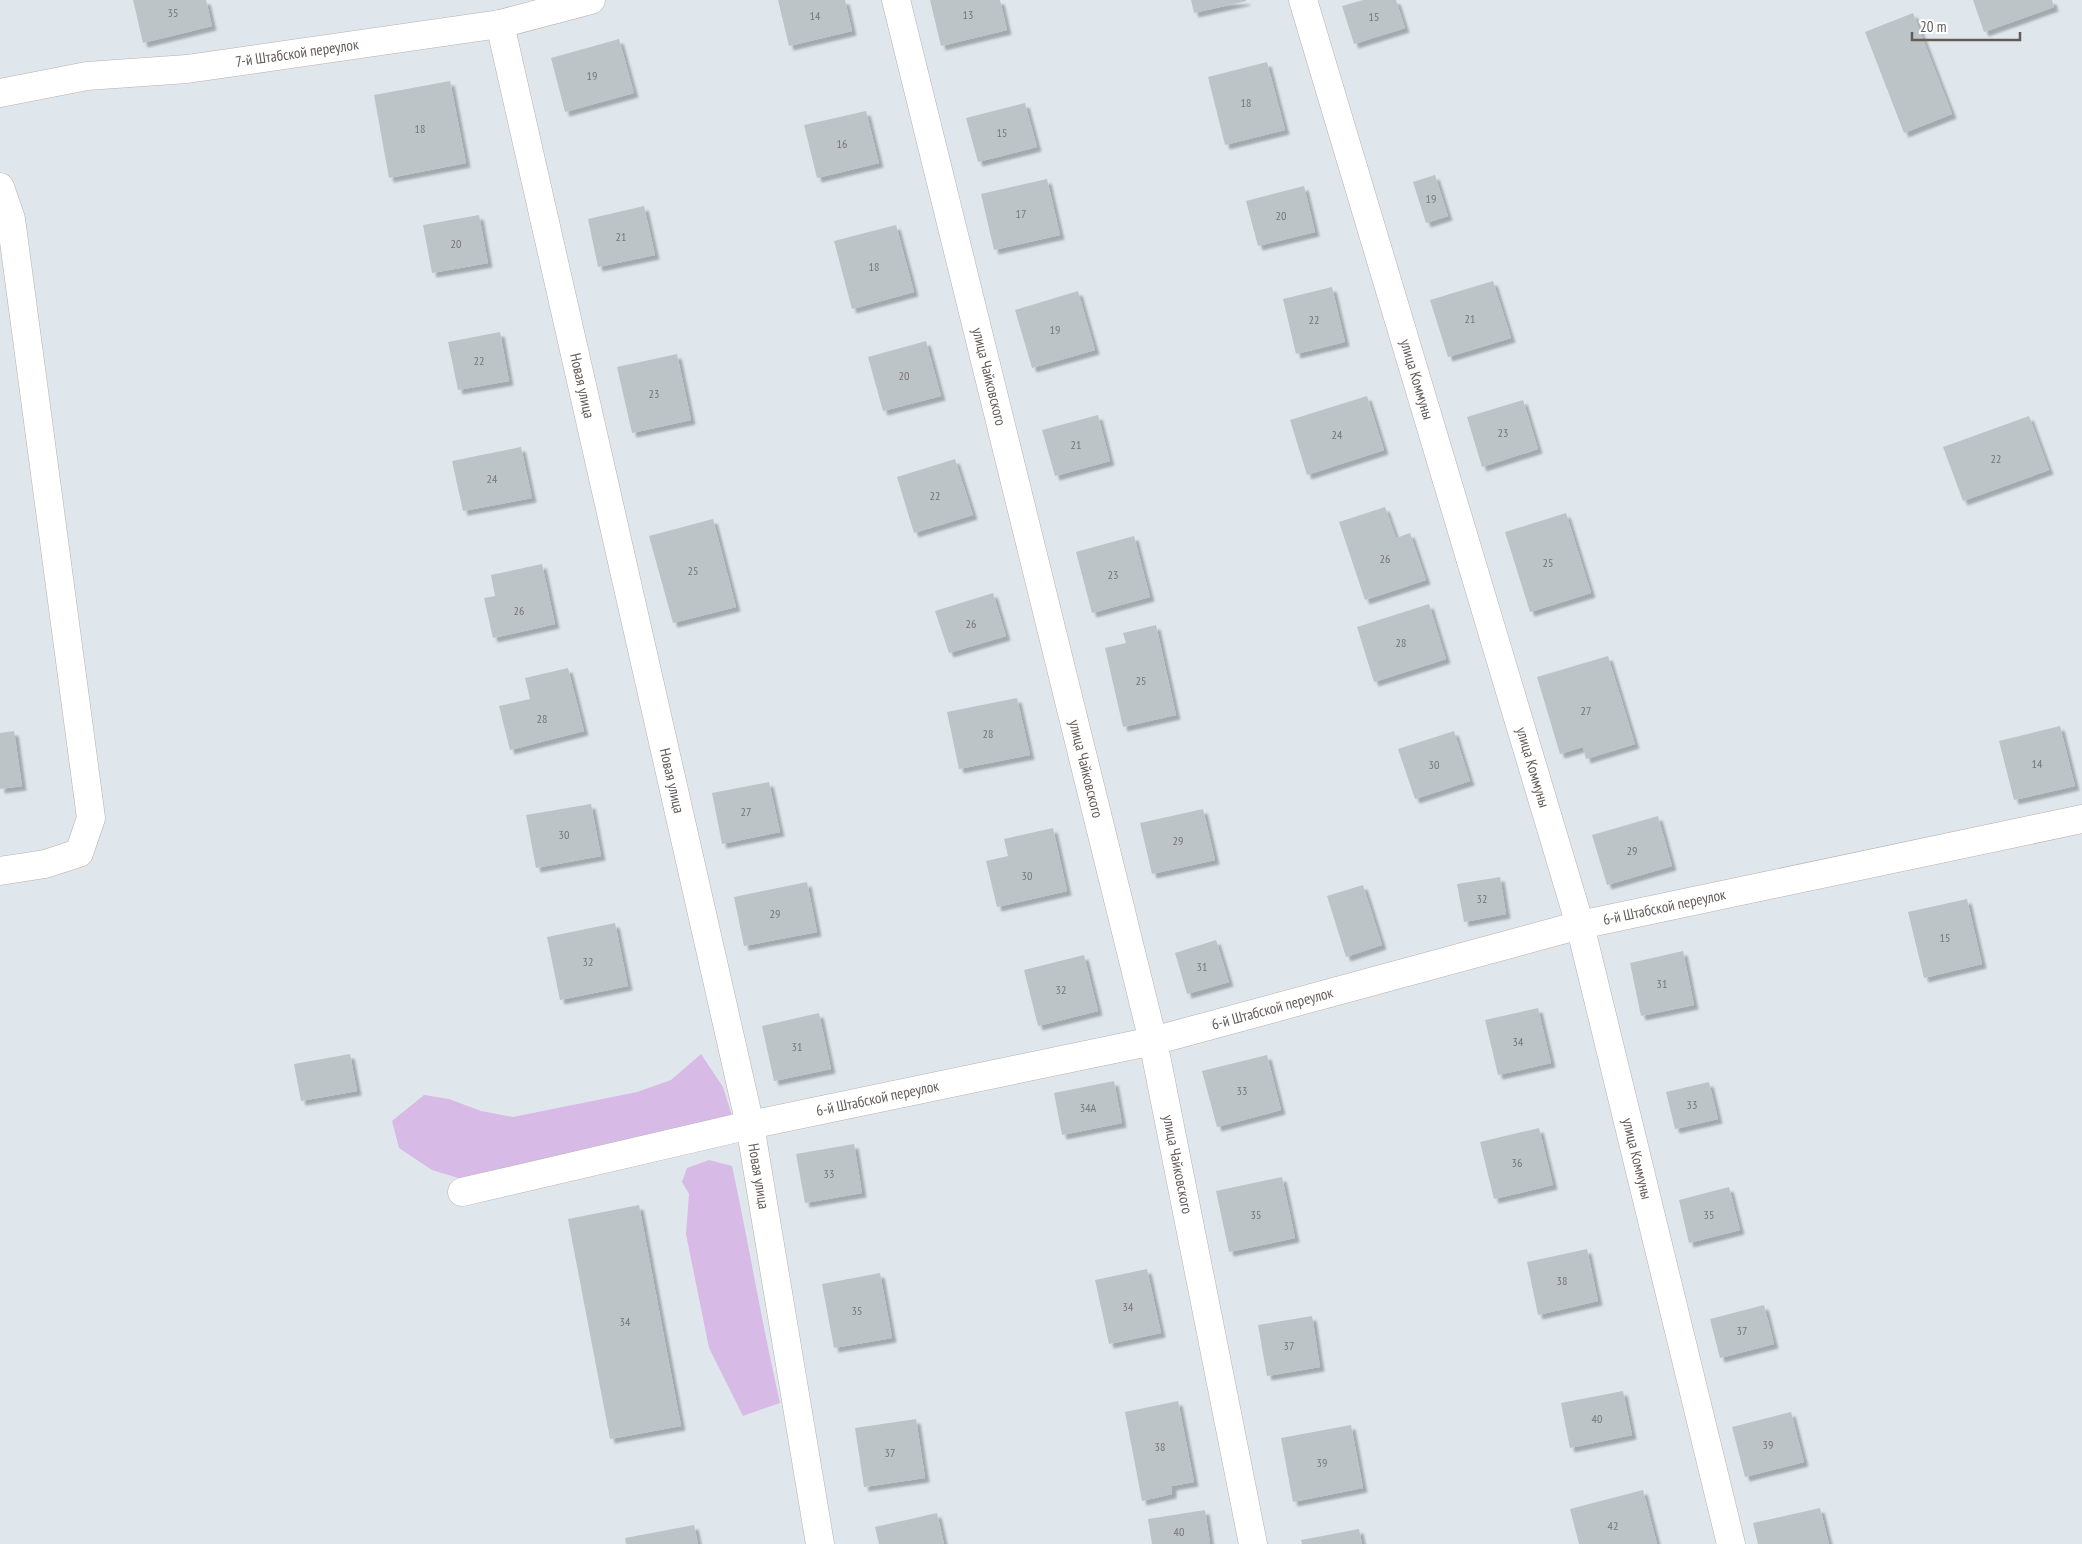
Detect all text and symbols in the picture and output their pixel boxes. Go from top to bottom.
house number: 35 [168,5,178,20]
house number: 13 [963,7,973,22]
house number: 14 [810,8,821,23]
house number: 15 [1369,9,1379,24]
scale bar [1912,10,2020,42]
text: 20 m [1920,17,1946,36]
street label: 7-й Штабской переулок [234,34,360,71]
house number: 19 [587,68,597,83]
house number: 18 [1241,95,1251,110]
house number: 18 [415,121,425,136]
house number: 15 [997,125,1007,140]
house number: 16 [837,136,847,151]
house number: 19 [1426,191,1436,206]
house number: 17 [1016,206,1026,221]
house number: 20 [1276,208,1286,223]
house number: 21 [616,229,626,244]
house number: 20 [451,236,461,251]
house number: 18 [869,259,879,274]
house number: 21 [1465,311,1475,326]
house number: 22 [1309,312,1319,327]
house number: 19 [1050,322,1060,337]
street label: улица Чайковского [968,326,1011,428]
street label: улица Коммуны [1396,337,1438,422]
street label: Новая улица [566,351,599,420]
house number: 22 [474,353,484,368]
house number: 20 [899,368,909,383]
house number: 23 [649,386,659,401]
house number: 23 [1498,425,1508,440]
house number: 24 [1332,427,1343,442]
house number: 21 [1071,437,1081,452]
house number: 22 [1991,451,2001,466]
house number: 24 [487,471,498,486]
house number: 22 [930,488,940,503]
house number: 26 [1380,551,1390,566]
house number: 25 [1543,555,1553,570]
house number: 25 [688,563,698,578]
house number: 23 [1108,567,1118,582]
house number: 26 [514,603,524,618]
house number: 26 [966,616,976,631]
house number: 28 [1396,635,1406,650]
house number: 25 [1136,673,1146,688]
house number: 27 [1581,703,1591,718]
house number: 28 [537,711,547,726]
street label: улица Чайковского [1065,718,1108,820]
street label: улица Коммуны [1512,725,1554,810]
house number: 28 [983,726,993,741]
street label: Новая улица [656,746,689,815]
house number: 14 [2032,756,2043,771]
house number: 30 [1429,757,1439,772]
house number: 27 [741,804,751,819]
house number: 30 [559,827,569,842]
house number: 29 [1173,833,1183,848]
house number: 29 [1627,843,1637,858]
house number: 30 [1022,868,1032,883]
street label: 6-й Штабской переулок [1601,884,1728,929]
house number: 32 [1477,891,1487,906]
house number: 29 [770,906,780,921]
house number: 15 [1940,930,1950,945]
house number: 32 [583,954,593,969]
house number: 31 [1197,959,1207,974]
house number: 31 [1657,976,1667,991]
house number: 32 [1056,982,1066,997]
street label: 6-й Штабской переулок [1209,982,1335,1034]
house number: 34 [1513,1034,1524,1049]
house number: 31 [792,1039,802,1054]
street label: 6-й Штабской переулок [814,1076,941,1120]
house number: 33 [1237,1083,1247,1098]
house number: 33 [1687,1097,1697,1112]
house number: 34А [1080,1100,1097,1115]
street label: улица Чайковского [1159,1113,1197,1215]
street label: улица Коммуны [1618,1116,1657,1201]
street label: Новая улица [744,1142,774,1210]
house number: 36 [1512,1155,1522,1170]
house number: 33 [824,1166,834,1181]
house number: 35 [1251,1207,1261,1222]
house number: 35 [1704,1207,1714,1222]
house number: 38 [1557,1273,1567,1288]
house number: 34 [1123,1299,1134,1314]
house number: 35 [852,1303,862,1318]
house number: 34 [620,1314,631,1329]
house number: 37 [1737,1323,1747,1338]
house number: 37 [1284,1338,1294,1353]
house number: 40 [1592,1411,1602,1426]
house number: 39 [1763,1437,1773,1452]
house number: 38 [1155,1439,1165,1454]
house number: 37 [885,1445,895,1460]
house number: 39 [1317,1455,1327,1470]
house number: 42 [1608,1518,1618,1533]
house number: 40 [1174,1524,1184,1539]

